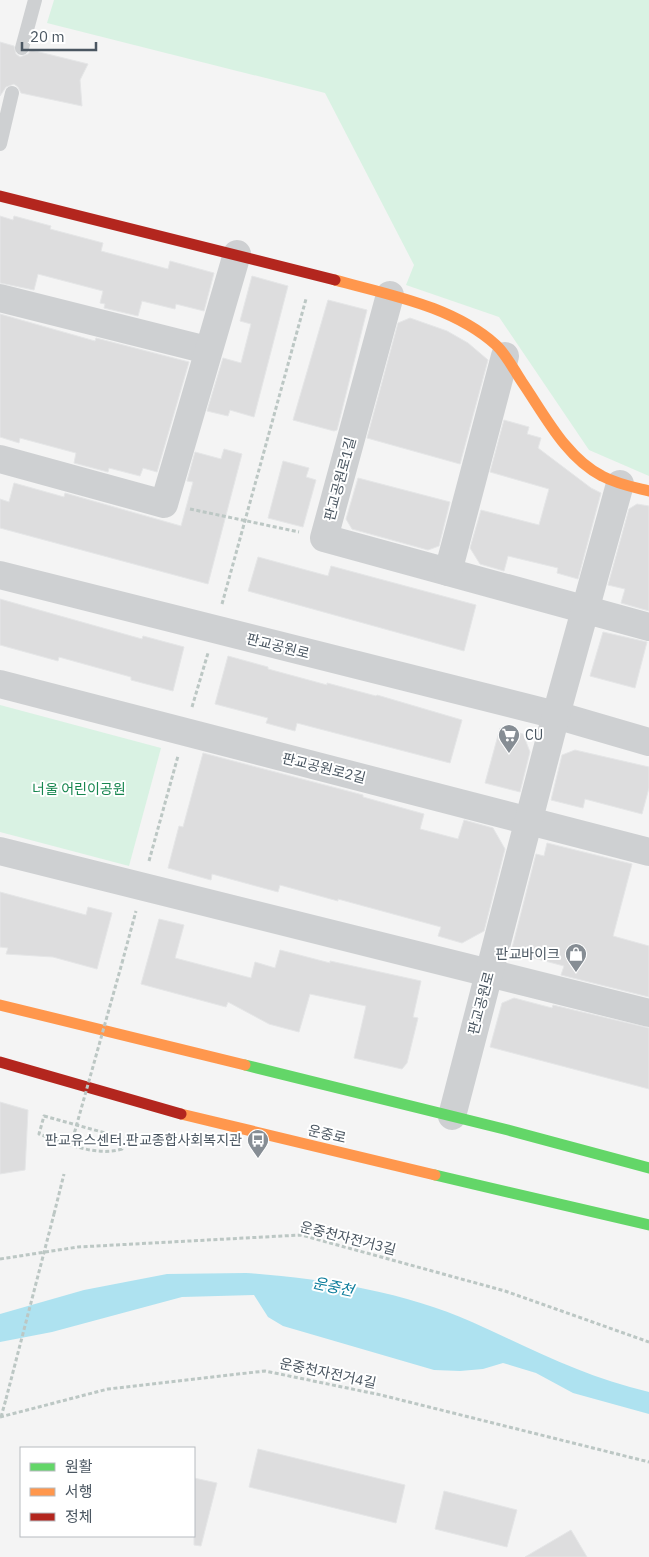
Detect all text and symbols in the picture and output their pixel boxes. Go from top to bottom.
scale bar [22,20,96,52]
text: 20 m [30,27,65,46]
street label: 판교공원로1길 [320,435,360,523]
street label: 판교공원로 [245,629,312,663]
supermarket icon: CU [497,723,521,754]
place label: CU [525,726,543,744]
street label: 판교공원로2길 [280,749,368,787]
park label: 너울 어린이공원 [32,780,126,798]
shop icon: 판교바이크 [564,942,588,973]
place label: 판교바이크 [496,945,560,963]
street label: 판교공원로 [464,969,498,1036]
street label: 운중로 [306,1121,348,1147]
bus stop icon: 판교유스센터.판교종합사회복지관 [246,1128,270,1159]
place label: 판교유스센터.판교종합사회복지관 [45,1131,242,1149]
street label: 운중천자전거3길 [298,1217,398,1259]
water label: 운중천 [311,1273,357,1301]
street label: 운중천자전거4길 [278,1354,378,1392]
legend [20,1447,195,1537]
text: 원활 [65,1457,93,1476]
text: 서행 [65,1482,93,1501]
text: 정체 [65,1507,93,1526]

